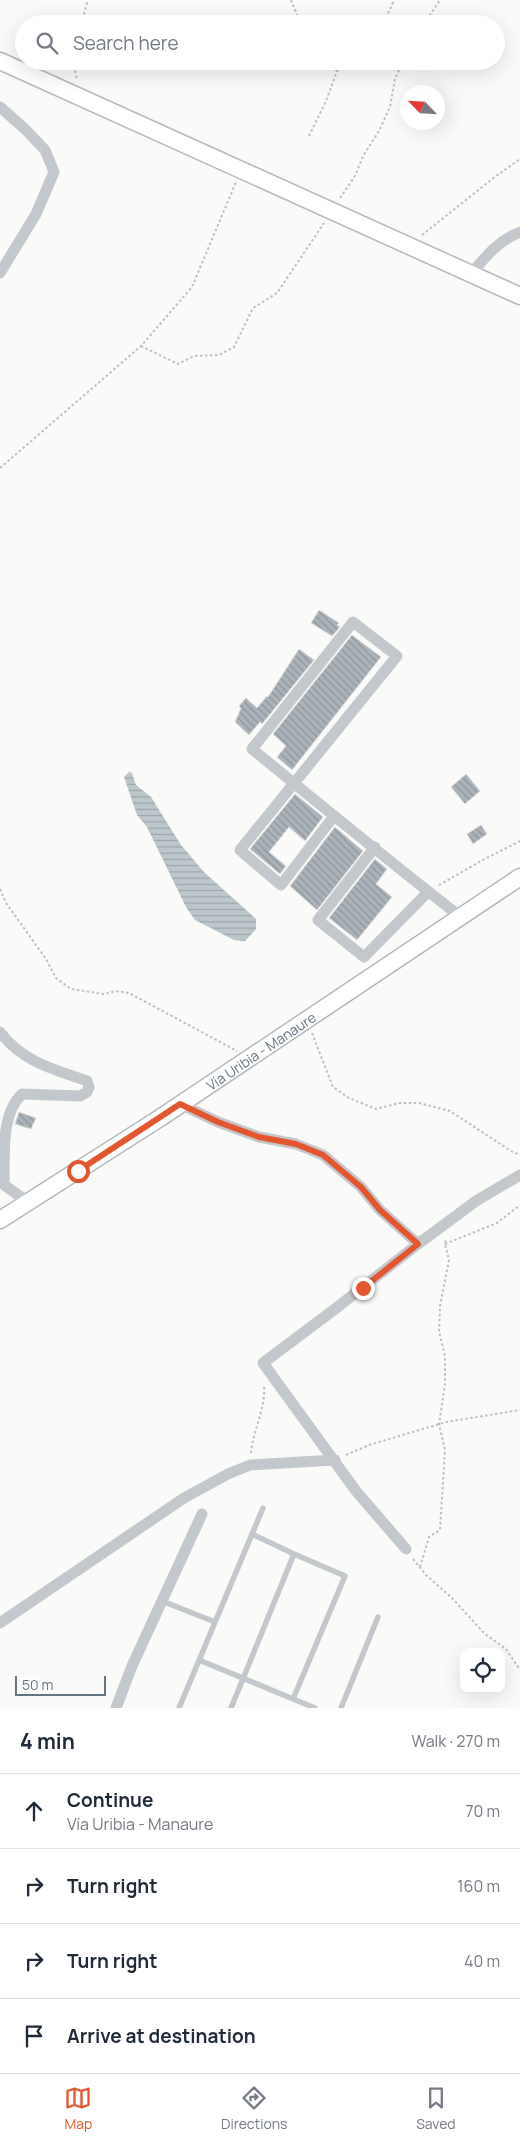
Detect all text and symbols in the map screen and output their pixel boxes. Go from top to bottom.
search box [15,15,505,70]
icon: search [33,29,61,57]
text: Search here [73,30,179,56]
north arrow [400,85,445,130]
street label: Vía Uribia - Manaure [202,1007,319,1094]
route start [67,1160,90,1183]
route end [352,1277,375,1300]
map controls [460,1648,505,1693]
button: locate [460,1648,505,1693]
scale bar [15,1673,106,1696]
text: 50 m [22,1675,53,1694]
text: 4 min [20,1727,75,1755]
text: Walk · 270 m [411,1730,500,1752]
text: Continue [67,1787,153,1813]
icon: ahead [20,1797,48,1825]
text: 70 m [465,1800,500,1822]
text: Vía Uribia - Manaure [67,1813,213,1835]
icon: right [20,1872,48,1900]
text: Turn right [67,1873,157,1899]
text: 160 m [457,1875,500,1897]
icon: right [20,1947,48,1975]
text: Turn right [67,1948,157,1974]
text: 40 m [464,1950,500,1972]
icon: arrive [20,2022,48,2050]
text: Arrive at destination [67,2023,256,2049]
tab: Map [64,2084,92,2133]
tab: Directions [221,2084,287,2133]
tab: Saved [416,2084,456,2133]

